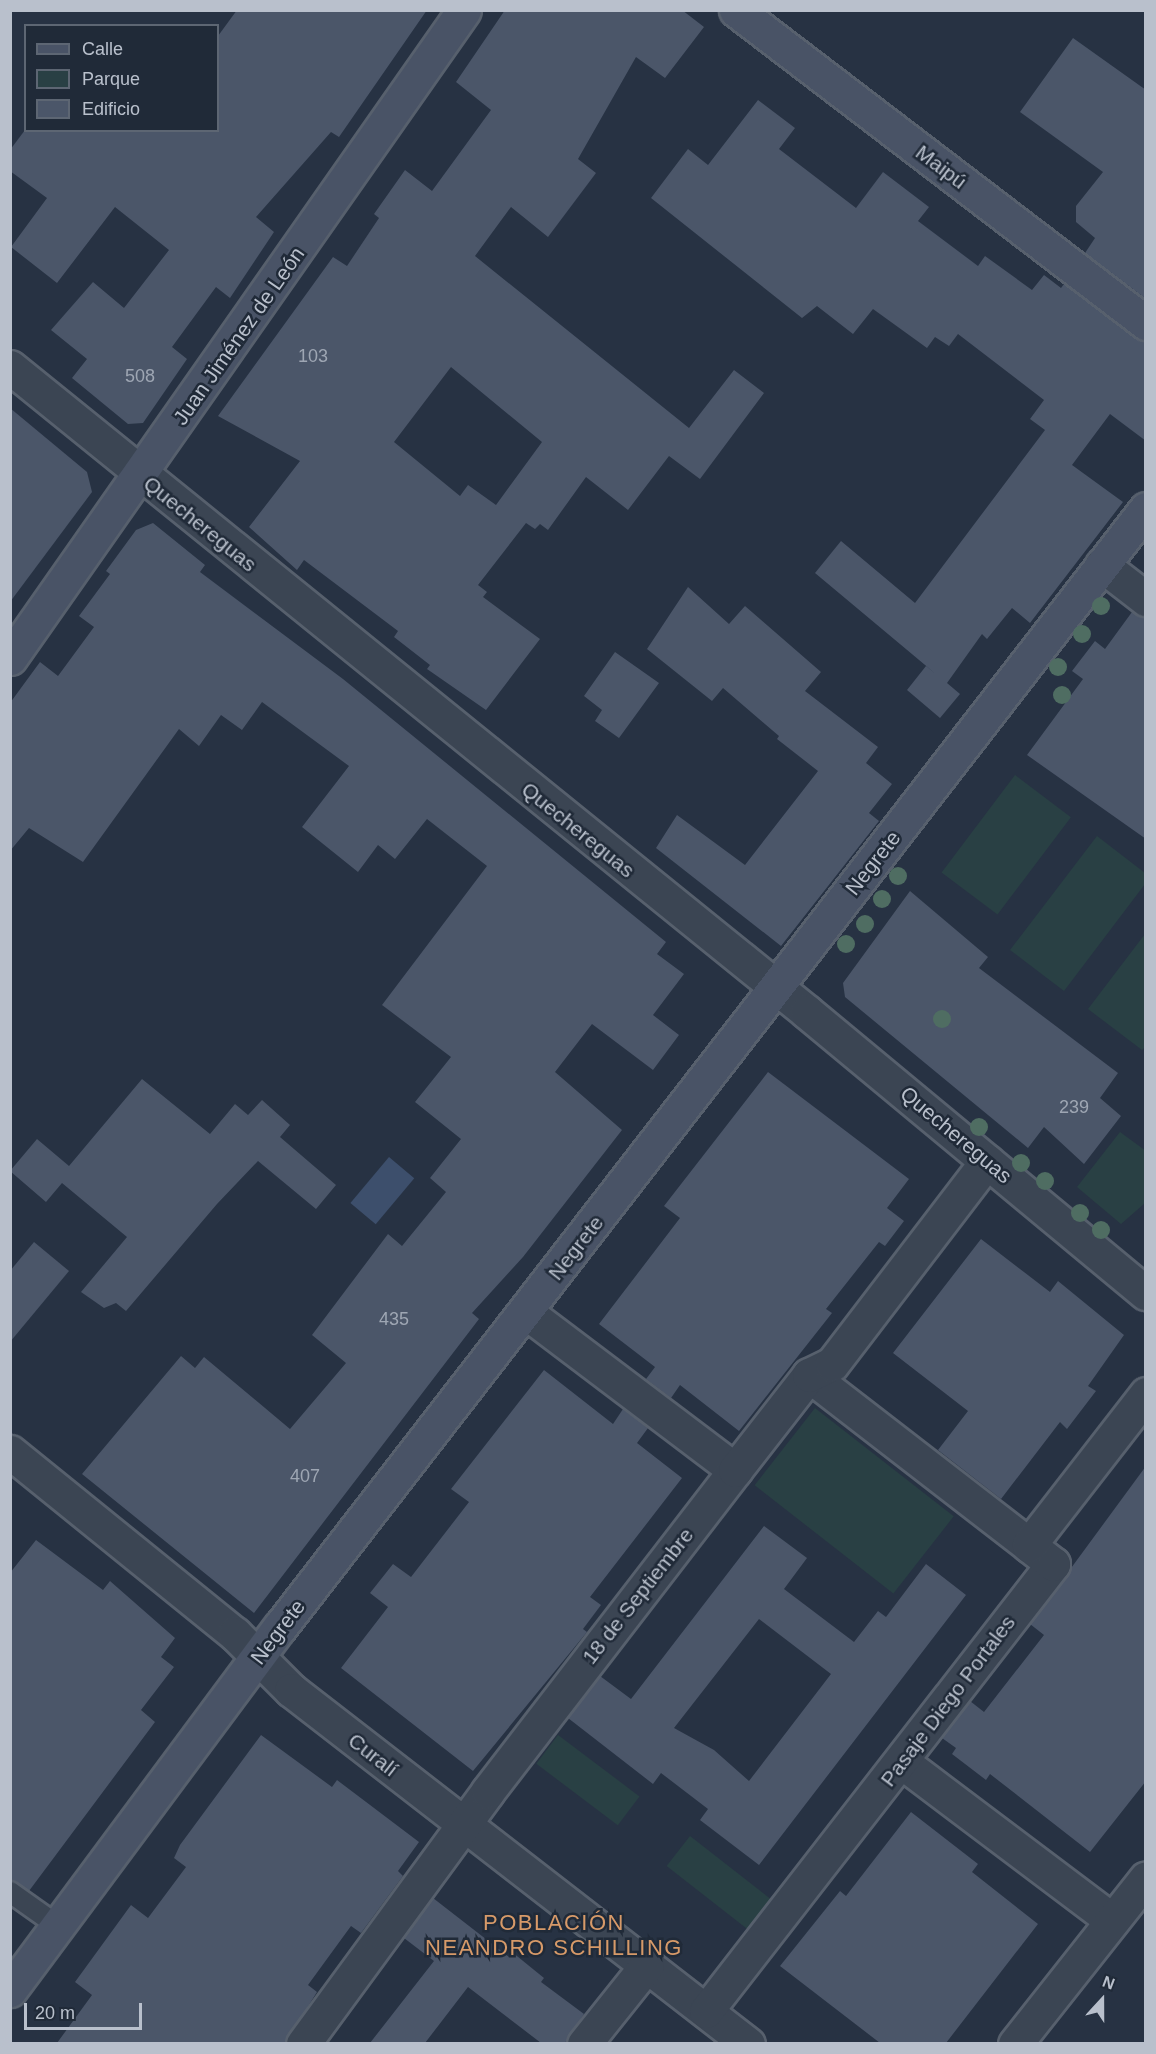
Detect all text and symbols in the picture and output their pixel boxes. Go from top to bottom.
legend [24,24,219,132]
text: Calle [82,39,123,59]
text: Parque [82,69,140,89]
text: Edificio [82,99,140,119]
street label: Maipú [911,140,971,194]
street label: Juan Jiménez de León [168,242,310,430]
house number: 103 [298,345,328,367]
house number: 508 [125,365,155,387]
street label: Quechereguas [139,471,261,577]
street label: Quechereguas [517,777,639,883]
street label: Negrete [840,826,906,900]
street label: Quechereguas [895,1081,1017,1189]
house number: 239 [1059,1096,1089,1118]
street label: Negrete [543,1211,609,1285]
house number: 435 [379,1308,409,1330]
house number: 407 [290,1465,320,1487]
street label: 18 de Septiembre [577,1523,699,1669]
street label: Negrete [245,1595,311,1669]
street label: Pasaje Diego Portales [875,1610,1021,1792]
street label: Curalí [343,1728,403,1782]
district label: POBLACIÓN NEANDRO SCHILLING [425,1909,683,1960]
north arrow [1072,1970,1132,2030]
text: N [1100,1973,1117,1993]
scale bar [27,1991,146,2029]
text: 20 m [35,2003,75,2023]

